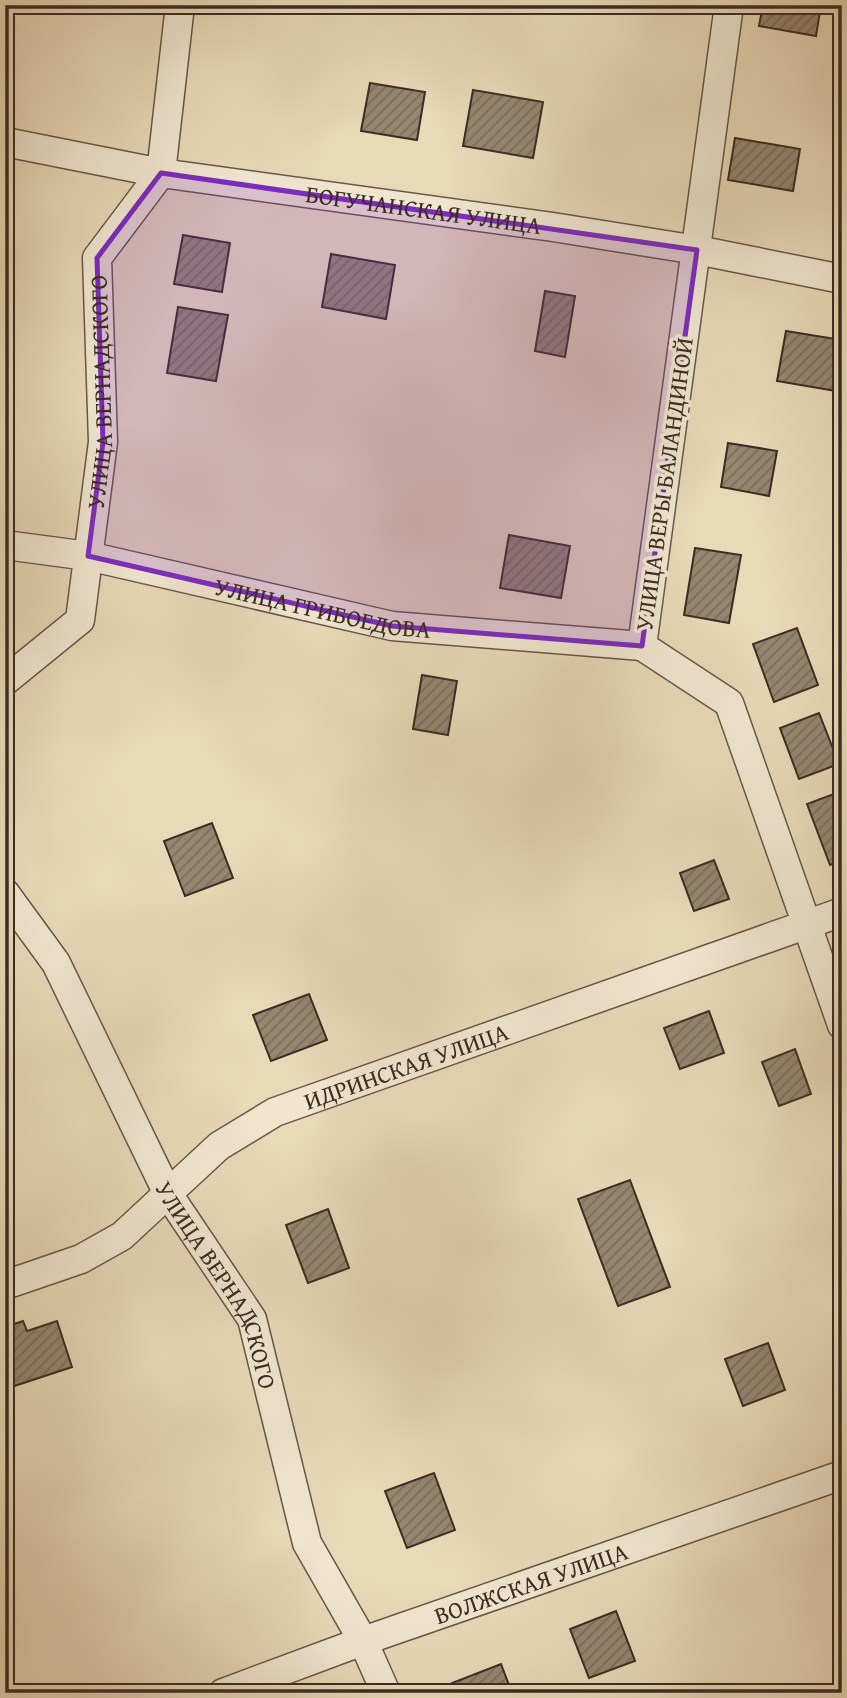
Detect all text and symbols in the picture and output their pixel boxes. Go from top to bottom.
street label: БОГУЧАНСКАЯ УЛИЦА [303,176,544,243]
street label: УЛИЦА ВЕРНАДСКОГО [77,274,121,511]
street label: УЛИЦА ВЕРЫ БАЛАНДИНОЙ [626,335,702,633]
street label: УЛИЦА ГРИБОЕДОВА [211,568,432,647]
street label: ИДРИНСКАЯ УЛИЦА [299,1014,513,1118]
street label: УЛИЦА ВЕРНАДСКОГО [147,1175,286,1392]
street label: ВОЛЖСКАЯ УЛИЦА [429,1533,633,1633]

